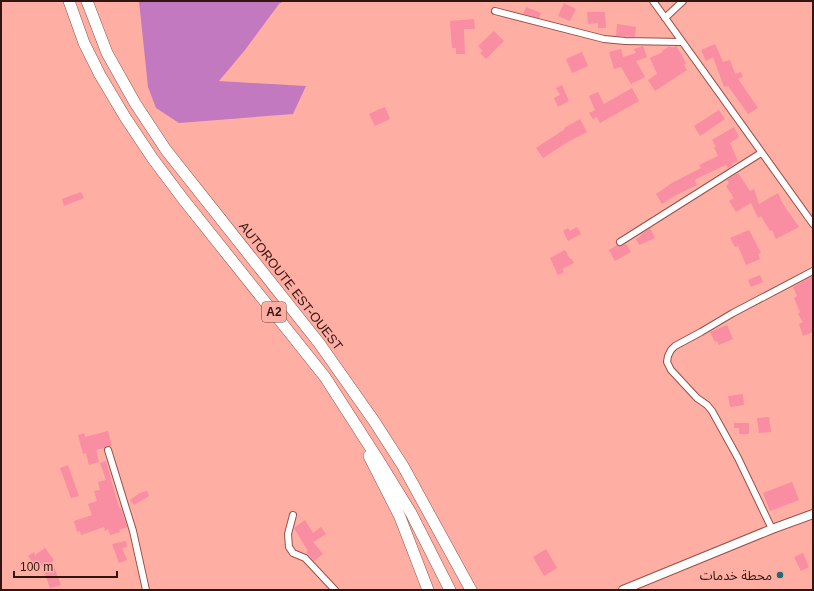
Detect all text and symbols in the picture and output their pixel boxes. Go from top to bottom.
street label: AUTOROUTE EST-OUEST [236,219,346,353]
road number: A2 [262,302,286,322]
scale bar [14,553,117,579]
text: 100 m [20,560,53,574]
place label: محطة خدمات [700,568,772,583]
marker: محطة خدمات [775,570,785,580]

